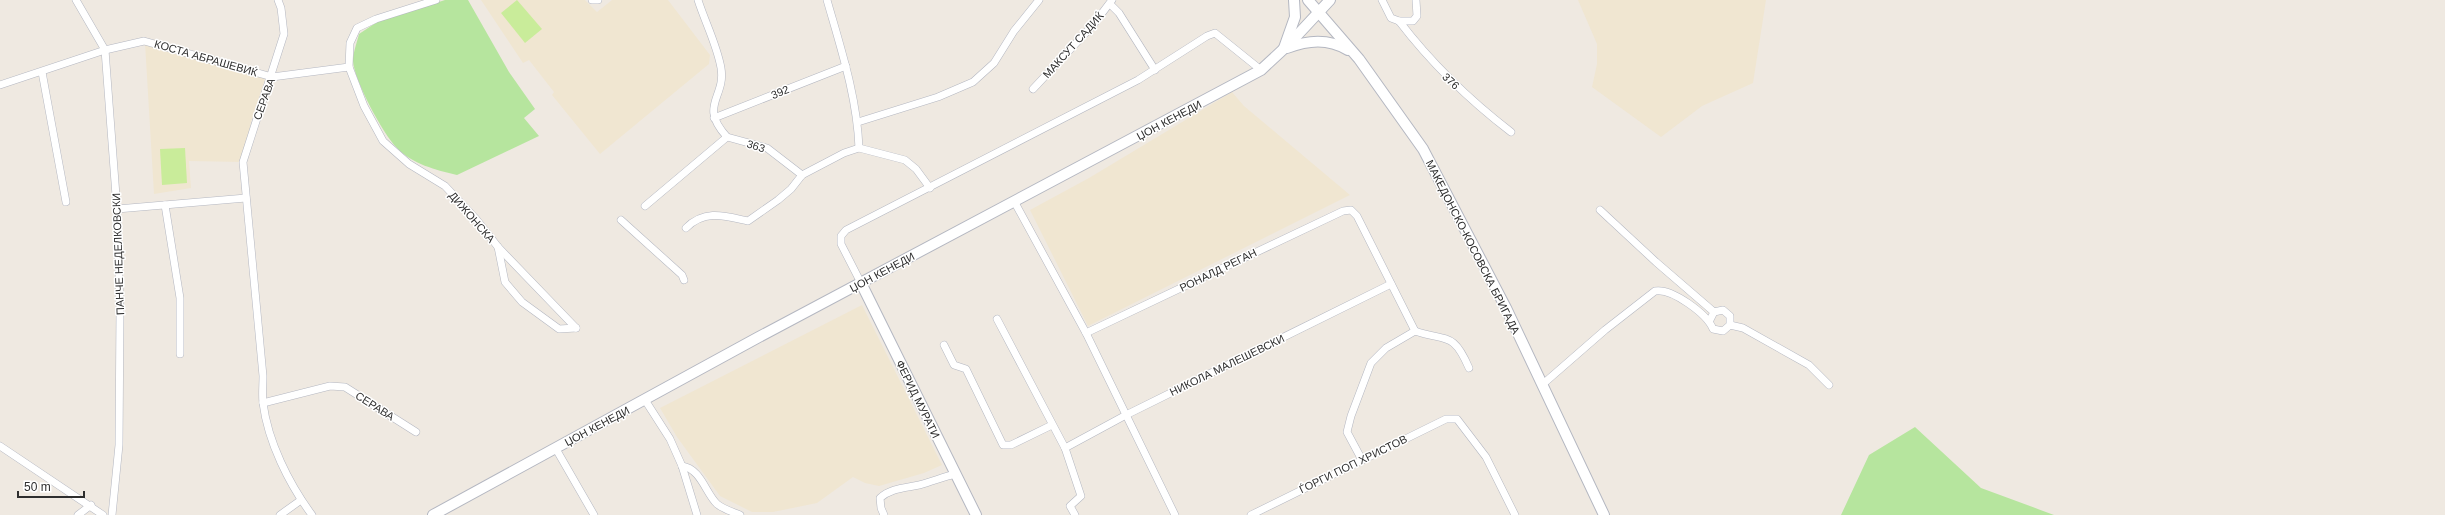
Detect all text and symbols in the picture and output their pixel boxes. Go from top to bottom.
street label: МАКСУТ САДИЌ [1040,9,1106,80]
street label: КОСТА АБРАШЕВИЌ [153,38,260,79]
street label: 376 [1440,70,1462,92]
street label: СЕРАВА [251,76,277,122]
street label: 392 [769,83,791,101]
street label: ЏОН КЕНЕДИ [1134,98,1204,142]
street label: 363 [745,137,767,155]
street label: МАКЕДОНСКО-КОСОВСКА БРИГАДА [1424,158,1523,337]
street label: ДИЖОНСКА [447,189,498,245]
street label: ПАНЧЕ НЕДЕЛКОВСКИ [110,193,126,315]
street label: РОНАЛД РЕГАН [1178,246,1258,294]
street label: ЏОН КЕНЕДИ [847,250,917,294]
street label: НИКОЛА МАЛЕШЕВСКИ [1168,332,1286,398]
street label: ФЕРИД МУРАТИ [894,358,942,440]
street label: СЕРАВА [353,389,397,423]
street label: ЏОН КЕНЕДИ [562,404,632,448]
street label: ЃОРГИ ПОП ХРИСТОВ [1297,433,1409,495]
scale bar [18,473,84,499]
text: 50 m [24,480,51,494]

